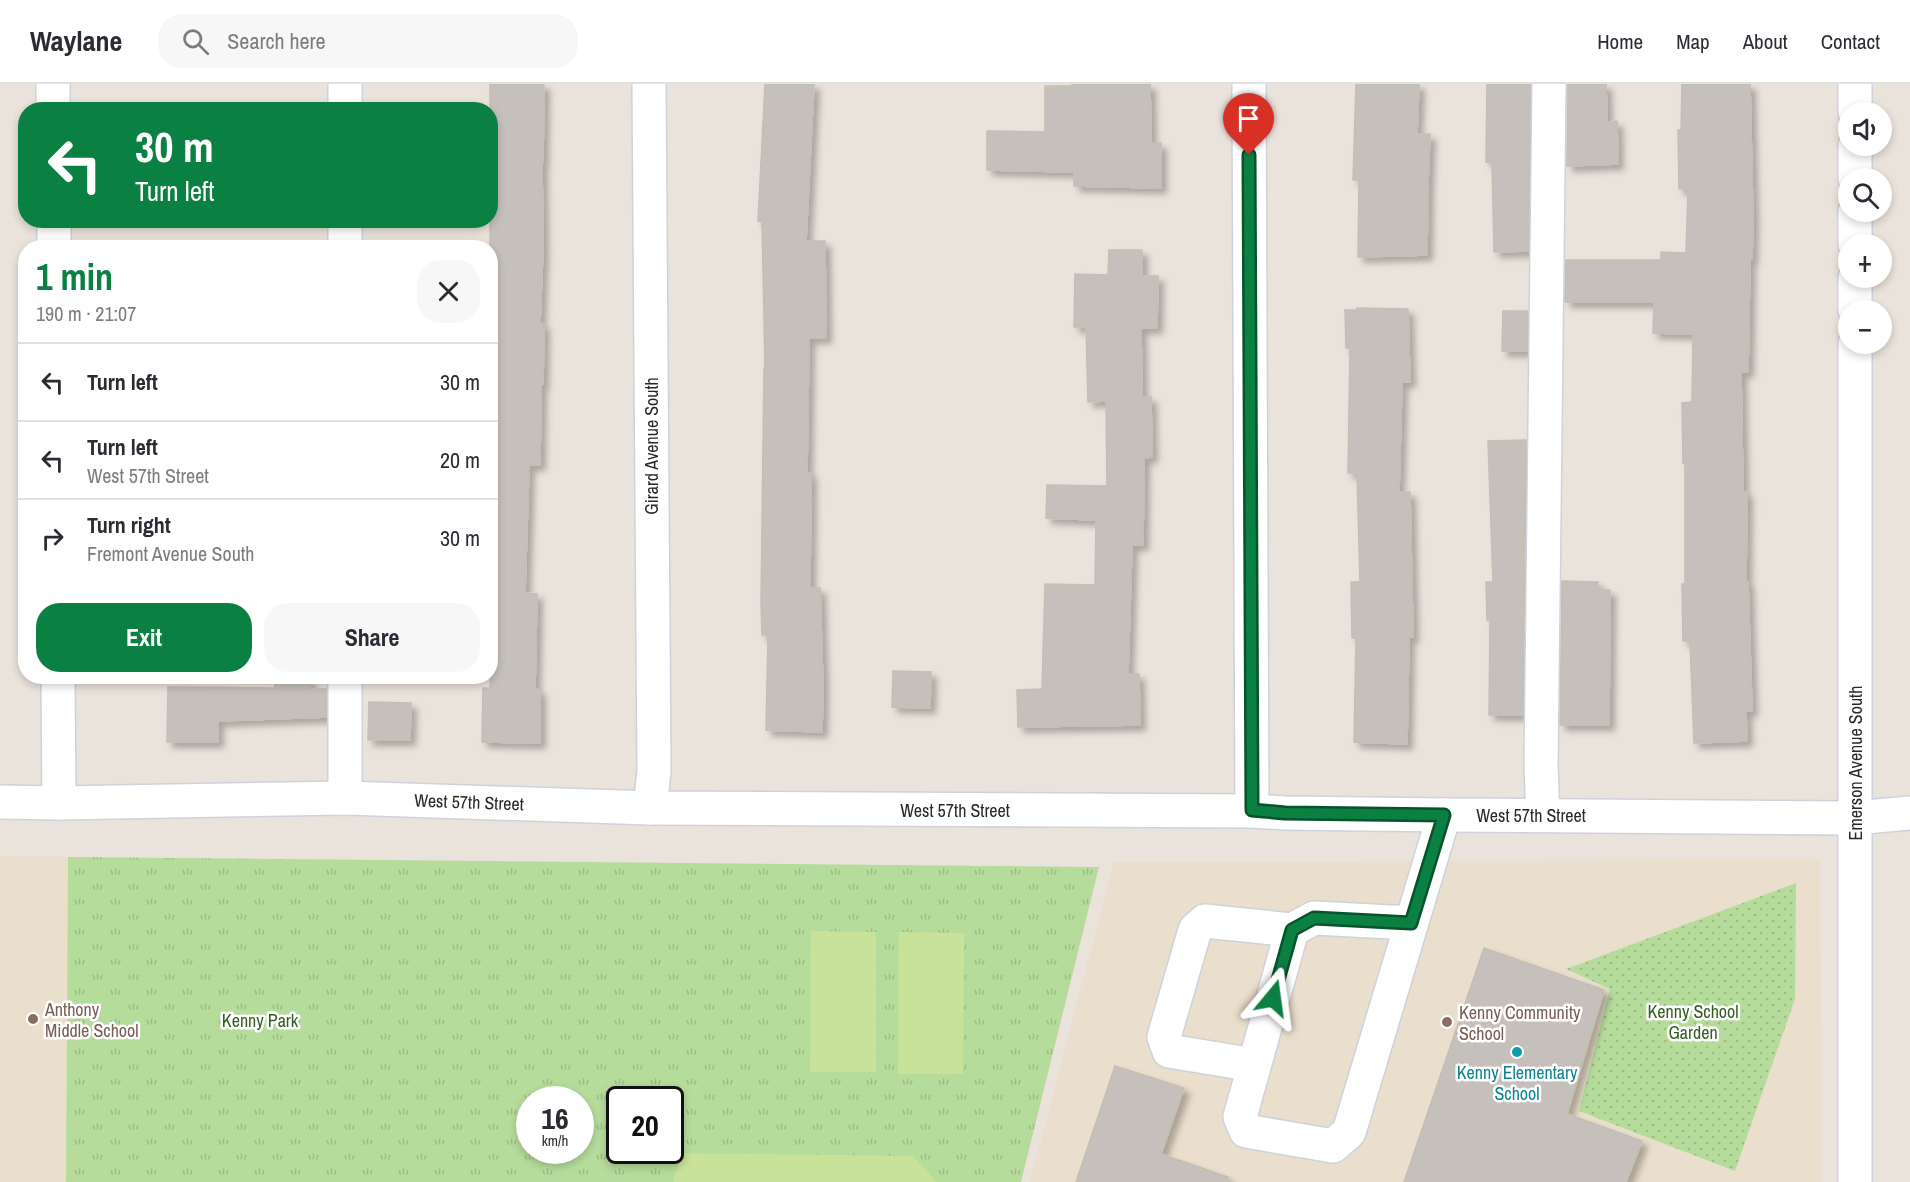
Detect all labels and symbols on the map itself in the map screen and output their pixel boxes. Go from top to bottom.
pin [1223,93,1274,155]
street label: Girard Avenue South [639,377,664,515]
street label: Emerson Avenue South [1843,686,1868,840]
street label: West 57th Street [414,788,524,816]
street label: West 57th Street [900,798,1010,823]
street label: West 57th Street [1476,803,1586,828]
position arrow [1241,966,1305,1030]
place label: Anthony Middle School [44,997,139,1043]
park label: Kenny School Garden [1647,999,1739,1045]
place label: Kenny Community School [1459,1000,1581,1046]
park label: Kenny Park [222,1008,299,1033]
marker: Anthony Middle School [26,1012,40,1026]
marker: Kenny Community School [1440,1015,1454,1029]
marker: Kenny Elementary School [1510,1045,1524,1059]
place label: Kenny Elementary School [1457,1060,1578,1106]
speed limit sign: 20 [606,1086,684,1164]

